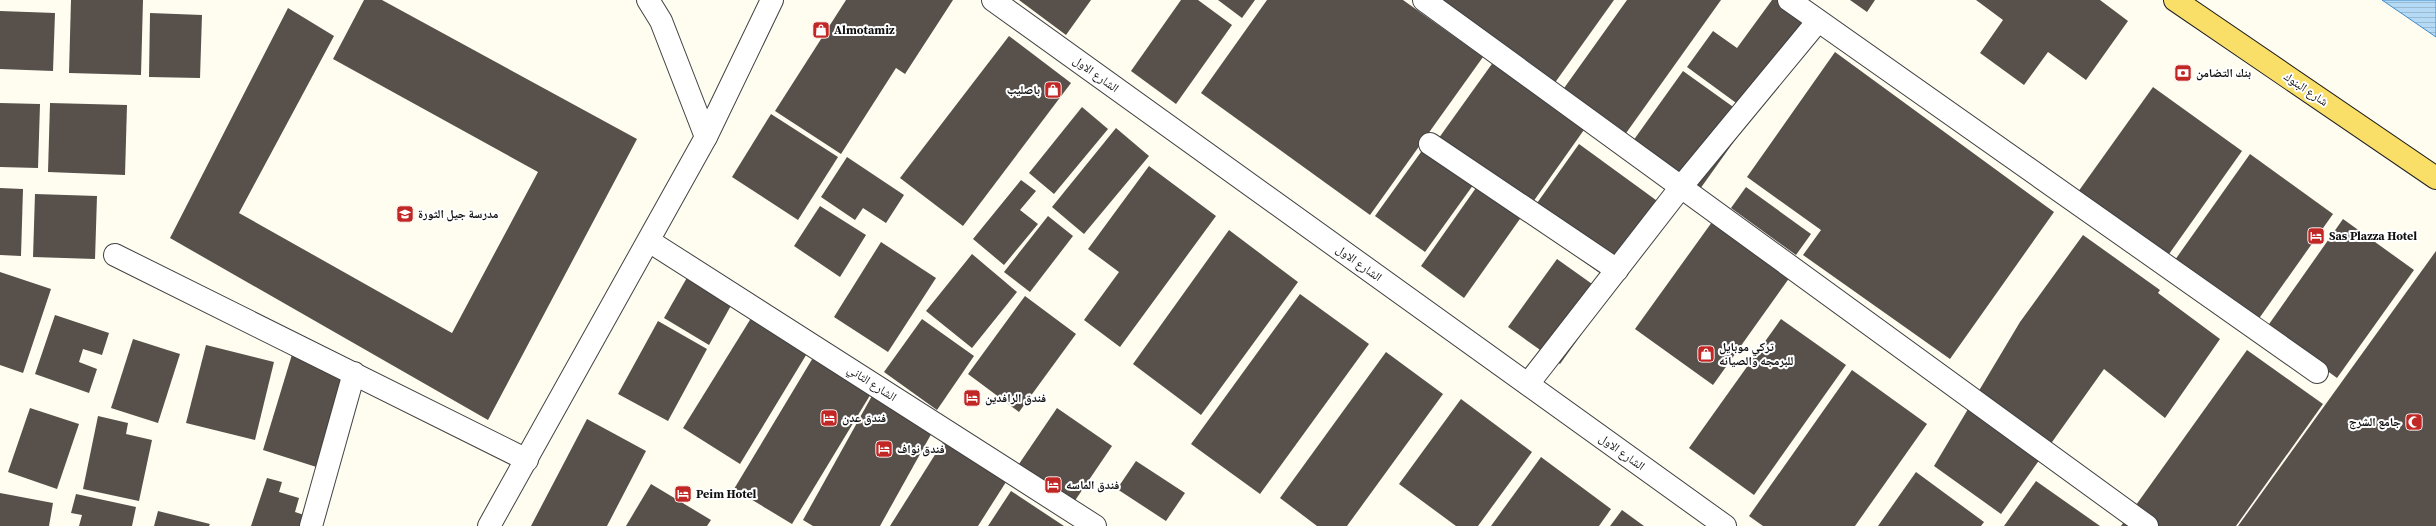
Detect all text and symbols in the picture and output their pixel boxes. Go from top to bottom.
shop icon: Almotamiz [811,20,831,40]
place label: Almotamiz [834,22,895,38]
street label: الشارع الاول [1070,52,1122,96]
bank icon: بنك التضامن [2173,63,2193,83]
place label: بنك التضامن [2196,65,2251,81]
street label: شارع البنوك [2281,68,2331,110]
shop icon: باصليب [1043,80,1063,100]
place label: باصليب [1007,82,1040,98]
school or university icon: مدرسة جيل الثورة [395,204,415,224]
place label: مدرسة جيل الثورة [418,206,499,222]
hotel icon: Sas Plazza Hotel [2306,226,2326,246]
place label: Sas Plazza Hotel [2329,228,2417,244]
street label: الشارع الاول [1333,241,1385,285]
place label: تركي موبايل للبرمجه والصيانه [1719,339,1793,369]
shop icon: تركي موبايل للبرمجه والصيانه [1696,344,1716,364]
street label: الشارع الثاني [843,361,900,407]
hotel icon: فندق الرافدين [962,388,982,408]
place label: فندق الرافدين [985,390,1046,406]
hotel icon: فندق عدن [819,408,839,428]
place label: فندق عدن [842,410,886,426]
mosque icon: جامع الشرج [2404,412,2424,432]
place label: جامع الشرج [2349,414,2401,430]
street label: الشارع الاول [1596,430,1648,474]
hotel icon: فندق نواف [874,439,894,459]
place label: فندق نواف [897,441,945,457]
hotel icon: فندق الماسه [1043,475,1063,495]
place label: فندق الماسه [1066,477,1119,493]
hotel icon: Peim Hotel [673,484,693,504]
place label: Peim Hotel [696,486,757,502]

